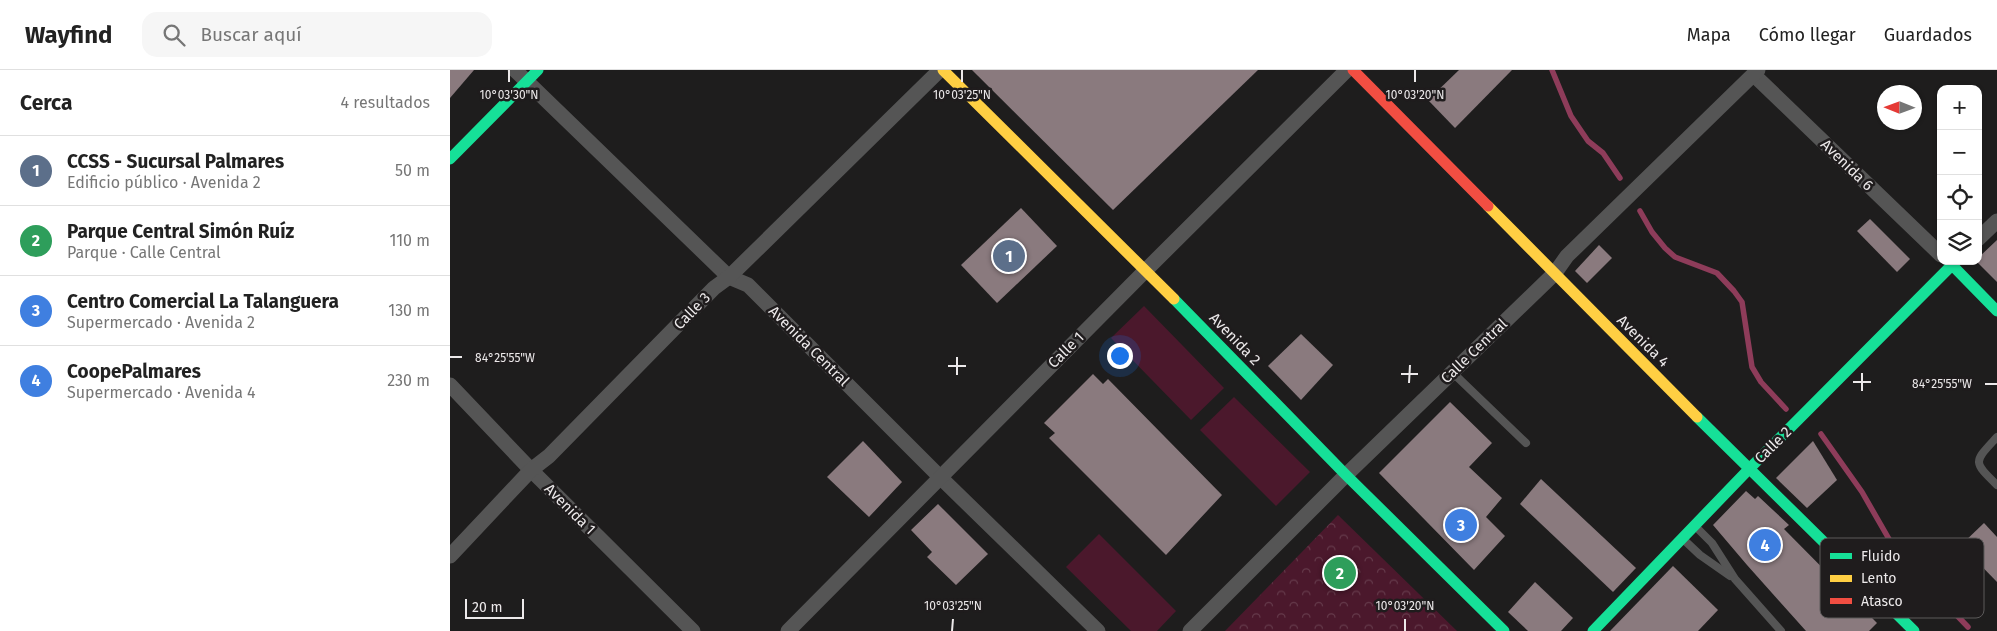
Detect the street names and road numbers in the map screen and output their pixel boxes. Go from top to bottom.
street label: Avenida 6 [1817,136,1877,194]
street label: Calle 3 [670,289,714,333]
street label: Avenida Central [765,302,853,390]
street label: Avenida 2 [1206,309,1264,369]
street label: Avenida 4 [1613,311,1673,371]
street label: Calle Central [1437,314,1511,387]
street label: Calle 1 [1044,328,1088,372]
street label: Calle 2 [1751,423,1795,467]
street label: Avenida 1 [541,480,599,538]

